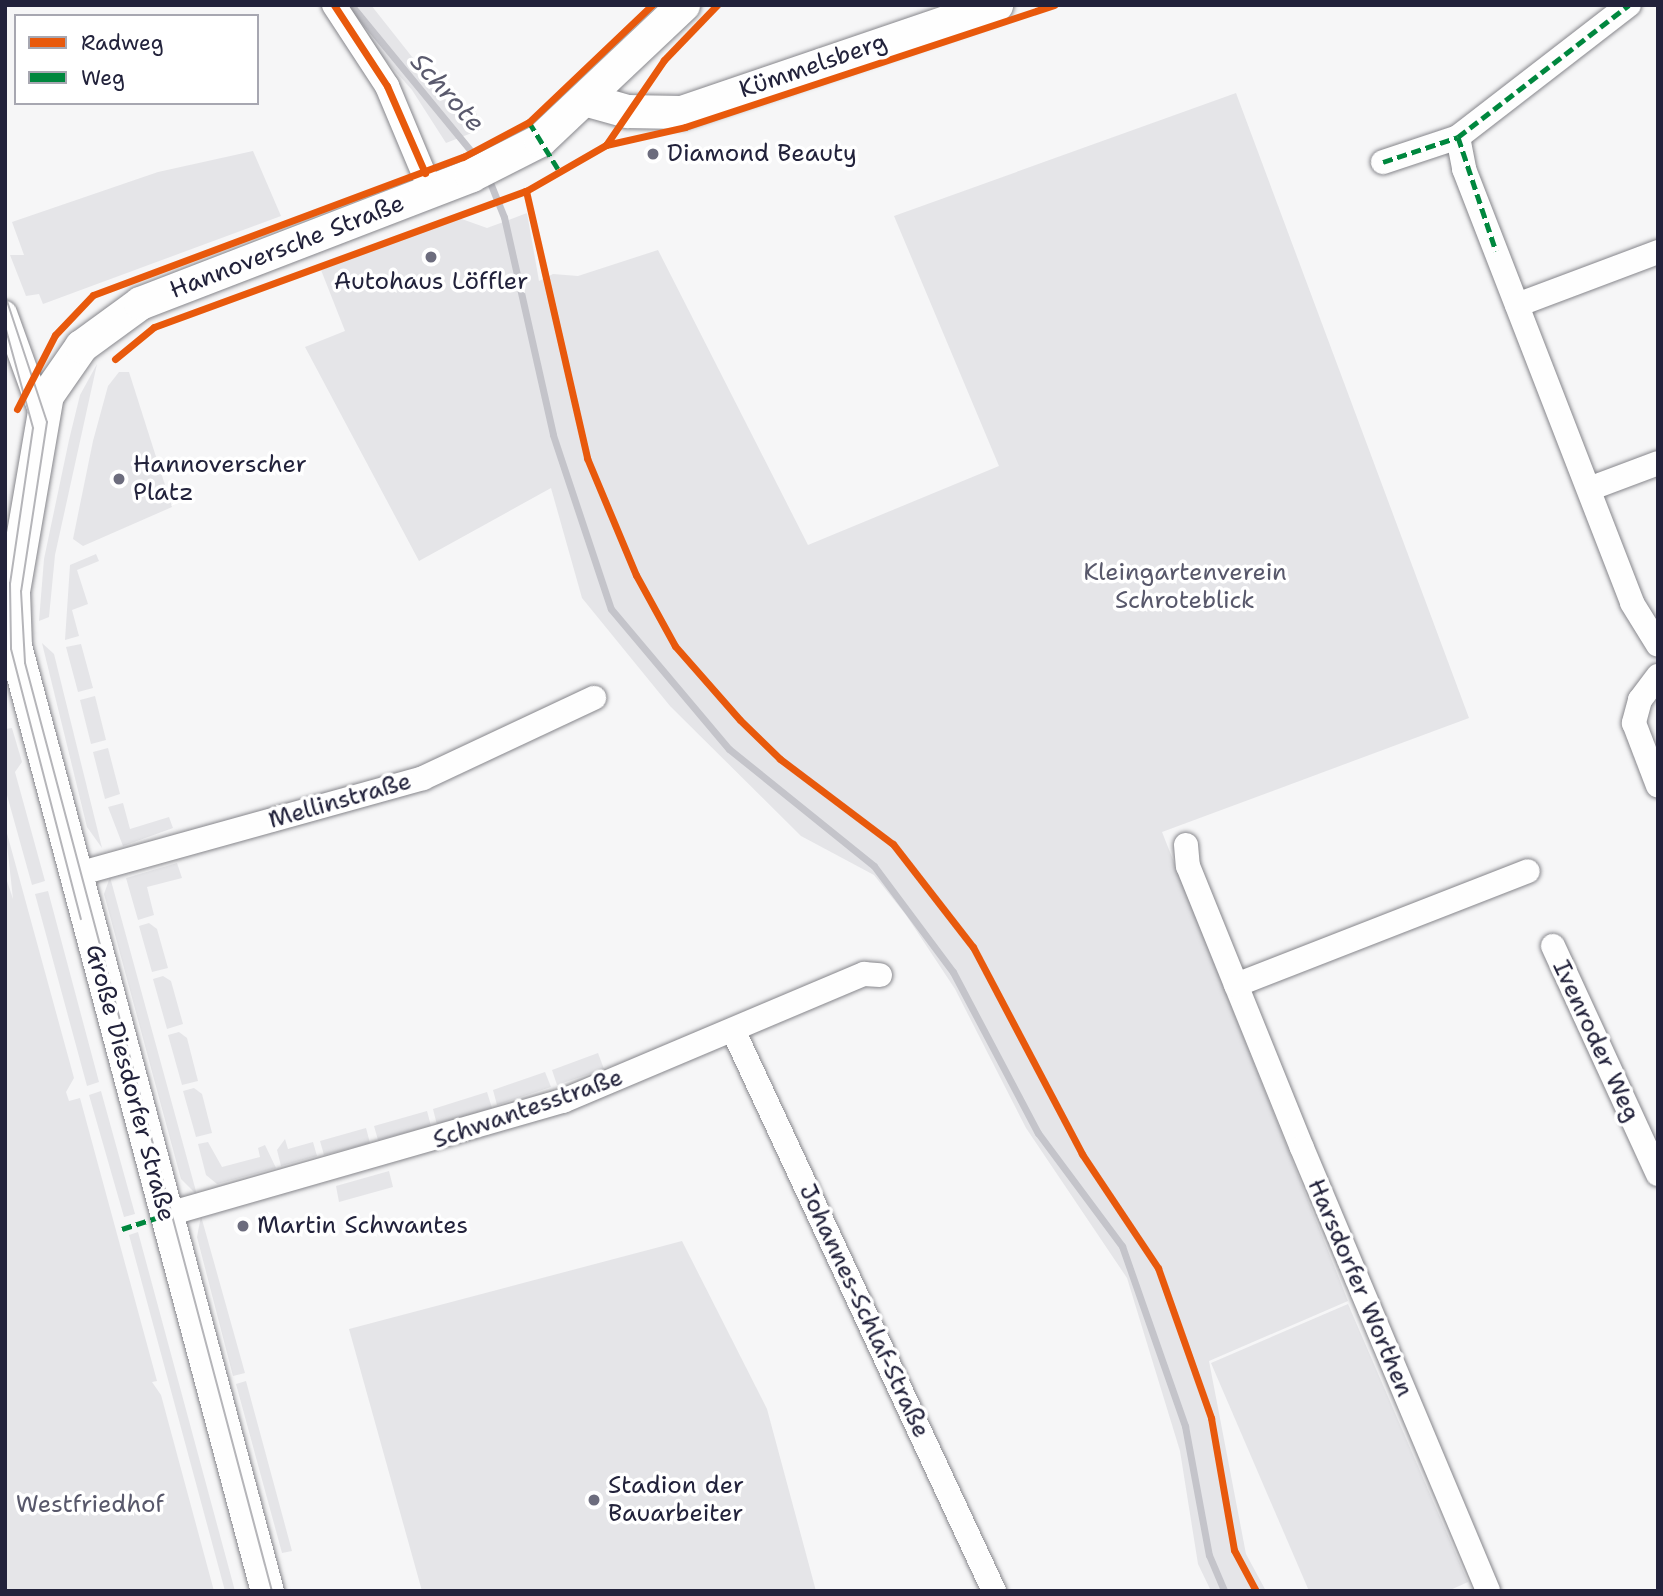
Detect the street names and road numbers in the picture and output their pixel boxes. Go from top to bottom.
street label: Kümmelsberg [736,27,890,105]
street label: Hannoversche Straße [166,189,408,305]
street label: Mellinstraße [265,767,415,835]
street label: Große Diesdorfer Straße [79,942,181,1224]
street label: Ivenroder Weg [1546,956,1646,1126]
street label: Schwantesstraße [429,1063,627,1155]
street label: Harsdorfer Worthen [1301,1175,1419,1401]
street label: Johannes-Schlaf-Straße [792,1180,936,1442]

